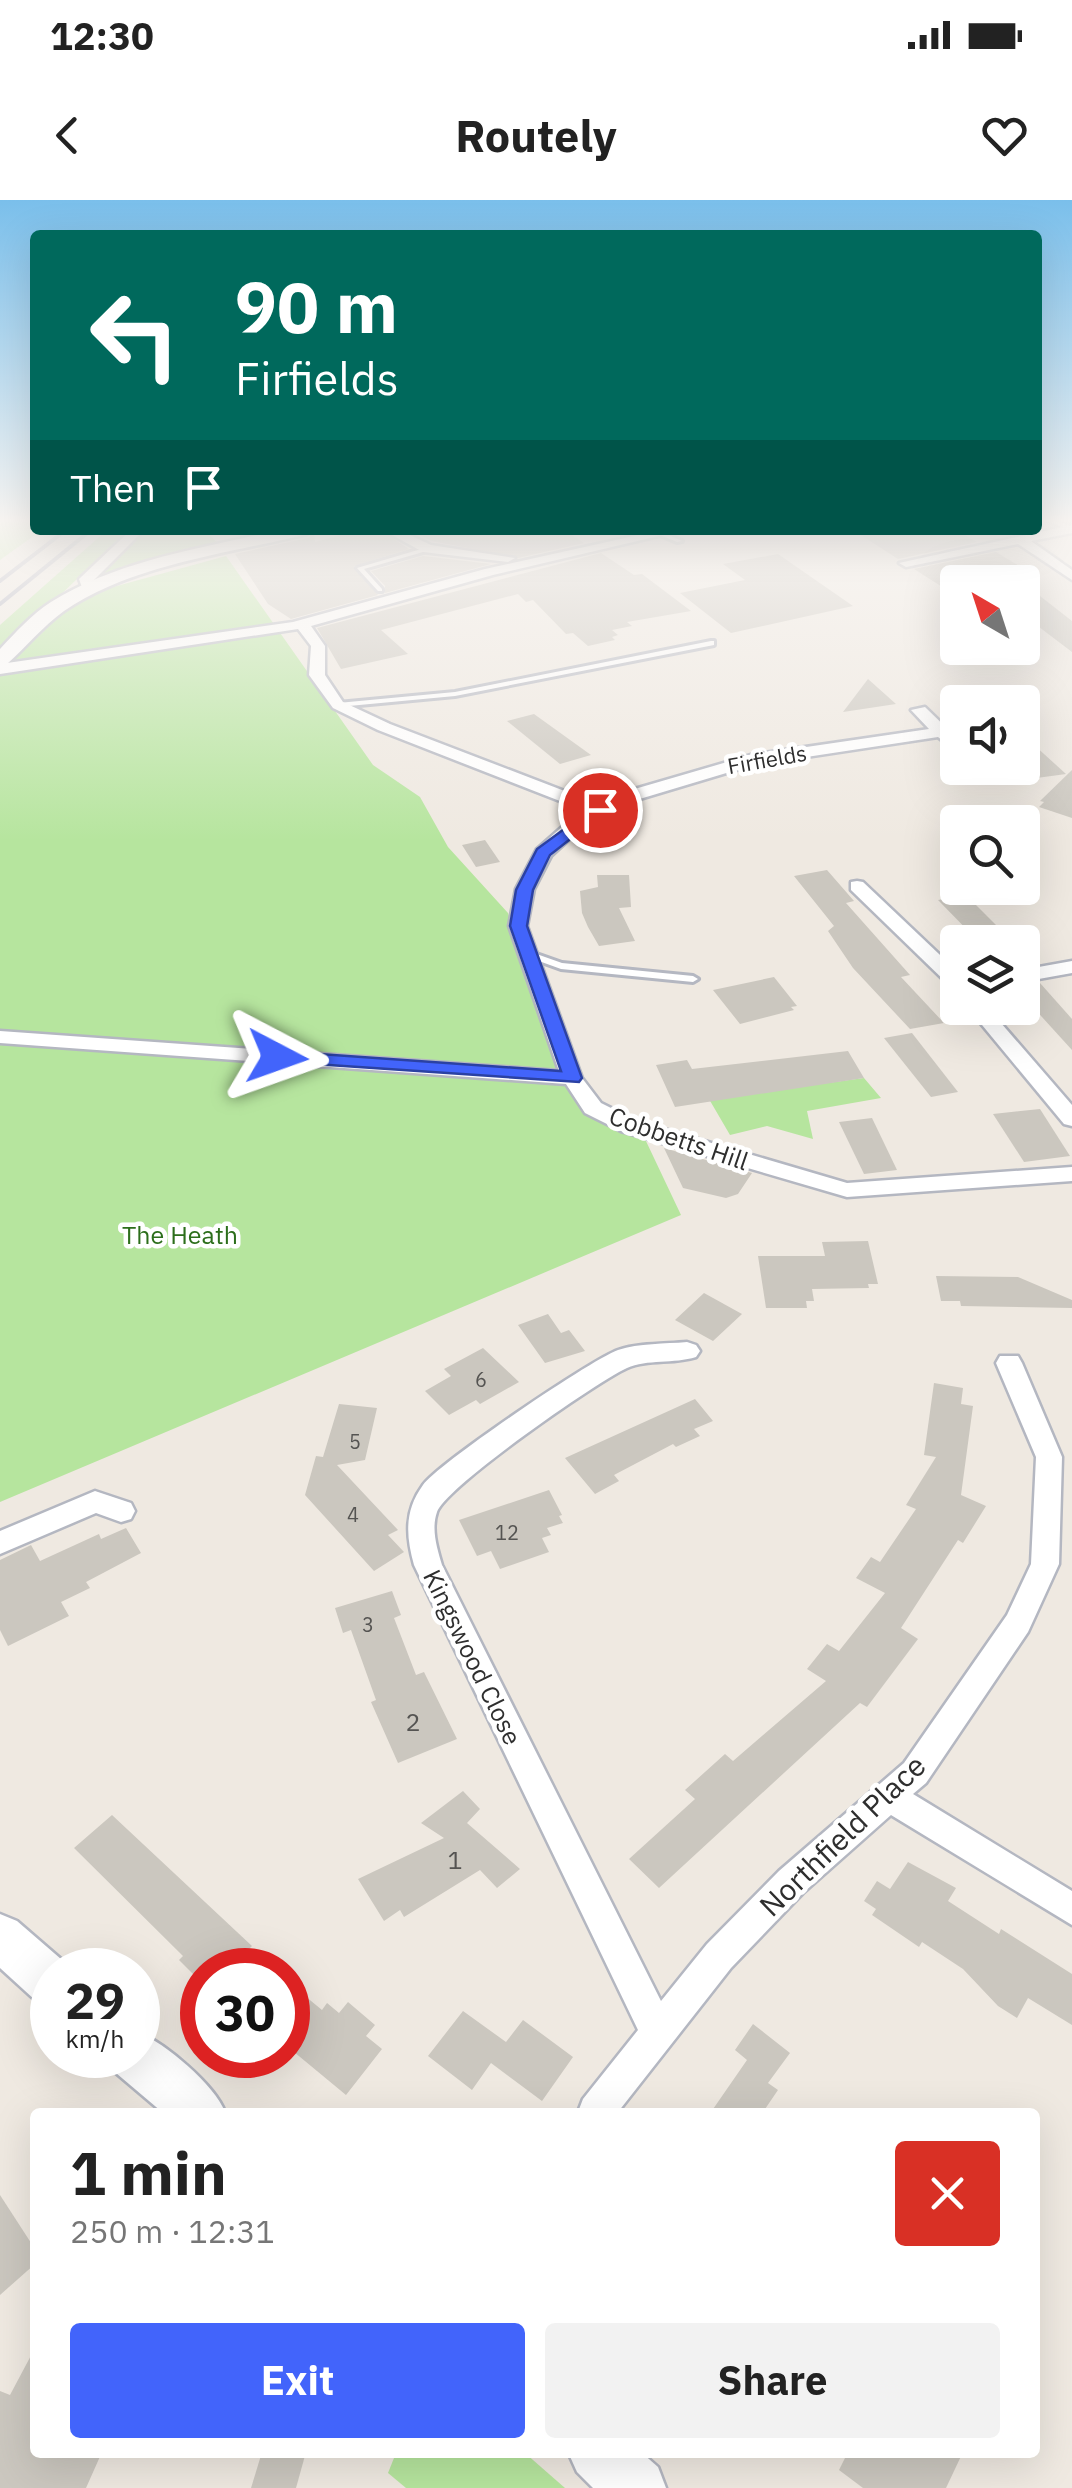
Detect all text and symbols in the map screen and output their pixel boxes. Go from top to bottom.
text: 12:30 [50,11,154,60]
text: Routely [455,106,617,164]
icon: back [40,108,95,163]
icon: heart [977,108,1032,163]
text: 90 m [235,261,398,352]
icon: left [70,270,200,400]
text: Firfields [235,349,399,407]
icon: arrive [176,460,231,515]
text: Then [70,463,156,512]
north arrow [940,565,1040,665]
map controls [940,565,1040,1025]
button: sound [940,685,1040,785]
street label: Firfields [725,738,809,780]
pin [558,768,643,853]
icon: arrive [573,783,628,838]
button: search [940,805,1040,905]
button: layers [940,925,1040,1025]
position arrow [225,1005,329,1109]
street label: Cobbetts Hill [605,1099,753,1177]
park label: The Heath [122,1218,238,1251]
house number: 6 [475,1366,487,1393]
house number: 5 [349,1428,361,1455]
house number: 4 [347,1501,359,1528]
house number: 12 [495,1519,519,1546]
street label: Kingswood Close [416,1564,530,1750]
house number: 3 [362,1611,374,1638]
house number: 2 [405,1705,421,1738]
street label: Northfield Place [751,1746,933,1924]
house number: 1 [447,1843,463,1876]
speed limit sign: 30 [180,1948,310,2078]
text: 29 [65,1968,125,2033]
text: km/h [66,2022,124,2055]
text: 1 min [70,2133,227,2212]
button: close [895,2141,1000,2246]
text: 250 m · 12:31 [70,2210,275,2252]
button: Exit [70,2323,525,2438]
button: Share [545,2323,1000,2438]

